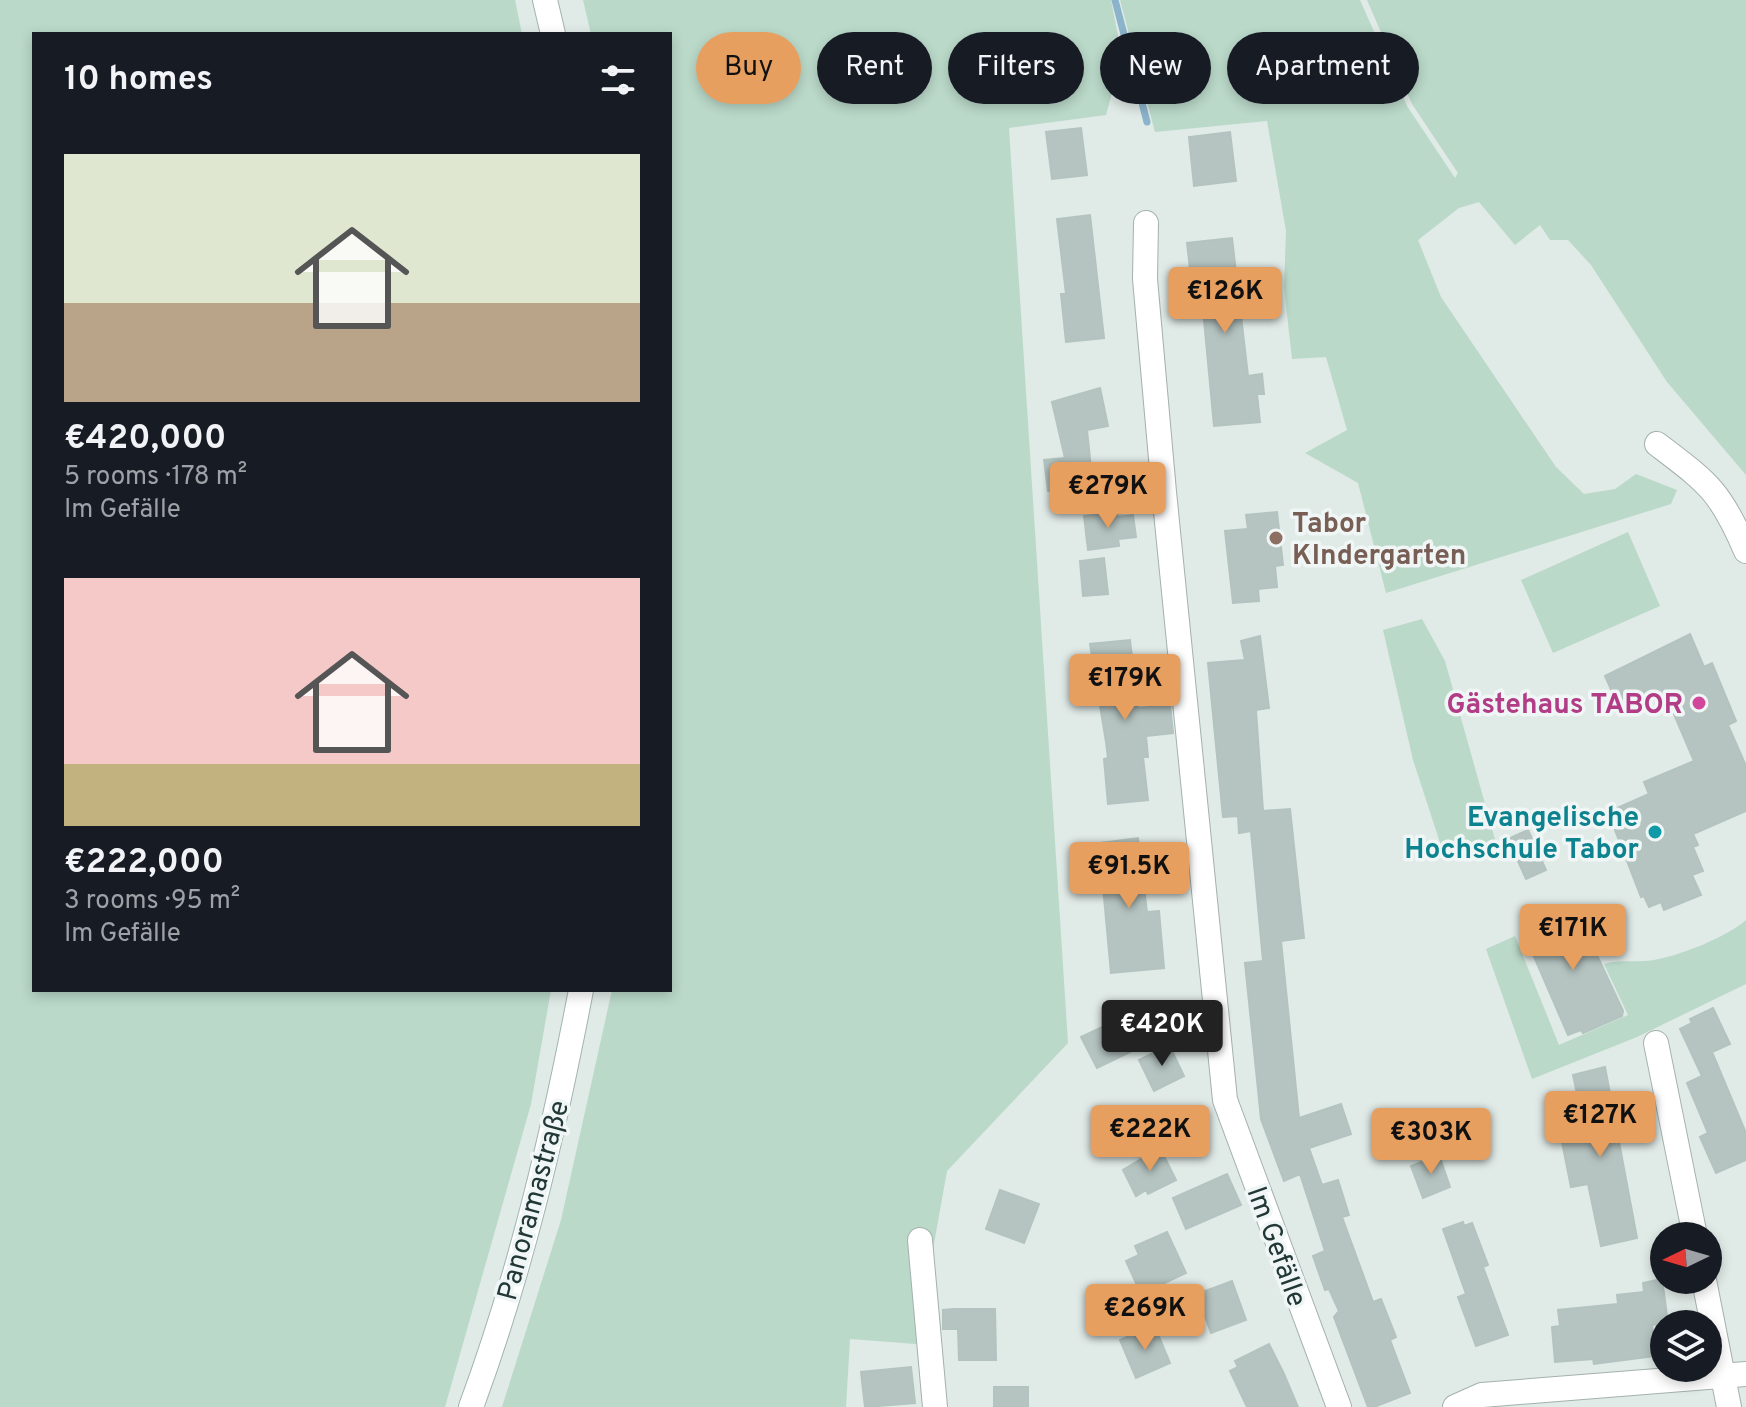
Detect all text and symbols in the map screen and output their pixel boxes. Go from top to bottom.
chip: Buy [696,32,801,104]
chip: Rent [817,32,932,104]
chip: Filters [948,32,1084,104]
chip: New [1100,32,1211,104]
chip: Apartment [1227,32,1419,104]
icon: filters [596,58,640,102]
text: 10 homes [64,59,213,102]
icon: home [280,206,424,350]
pin: €126K [1169,267,1281,335]
text: €126K [1186,276,1264,309]
text: €420,000 [64,418,226,461]
text: 5 rooms · 178 m² [64,461,247,494]
pin: €279K [1052,462,1164,530]
text: €279K [1068,471,1148,504]
text: Im Gefälle [64,494,181,527]
place label: Tabor KIndergarten [1292,507,1466,575]
marker: Tabor KIndergarten [1267,529,1285,547]
icon: home [280,630,424,774]
pin: €179K [1069,654,1181,722]
text: €179K [1087,663,1163,696]
place label: Gästehaus TABOR [1446,688,1683,724]
marker: Gästehaus TABOR [1690,694,1708,712]
place label: Evangelische Hochschule Tabor [1404,801,1639,869]
marker: Evangelische Hochschule Tabor [1646,823,1664,841]
text: €222,000 [64,842,224,885]
pin: €91.5K [1064,842,1194,910]
text: €91.5K [1087,851,1171,884]
text: 3 rooms · 95 m² [64,885,240,918]
pin: €171K [1517,904,1629,972]
text: €171K [1538,913,1608,946]
text: Im Gefälle [64,918,181,951]
pin: €420K [1106,1000,1218,1068]
text: €420K [1120,1009,1204,1042]
pin: €127K [1544,1091,1656,1159]
street label: Panoramastraße [491,1097,579,1305]
text: €127K [1563,1100,1637,1133]
pin: €222K [1094,1105,1206,1173]
pin: €303K [1375,1108,1487,1176]
text: €222K [1109,1114,1191,1147]
text: €303K [1390,1117,1472,1150]
street label: Im Gefälle [1237,1182,1314,1312]
north arrow [1650,1222,1722,1294]
map controls [1650,1222,1722,1382]
pin: €269K [1089,1284,1201,1352]
text: €269K [1104,1293,1186,1326]
button: layers [1650,1310,1722,1382]

